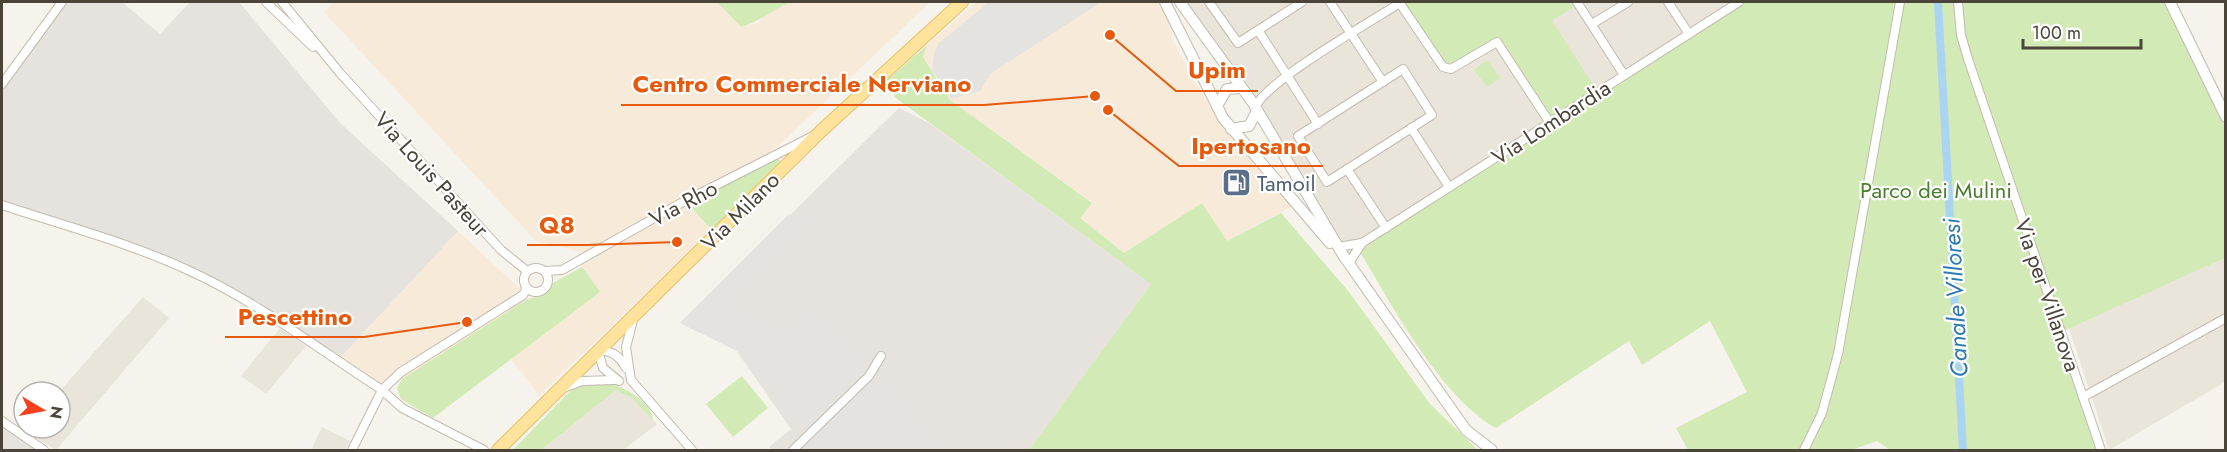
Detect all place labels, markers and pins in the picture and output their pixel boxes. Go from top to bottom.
callout: Upim [1176,49,1258,91]
callout: Centro Commerciale Nerviano [621,63,984,105]
callout: Ipertosano [1179,124,1323,166]
fuel station icon: Tamoil [1220,167,1252,199]
place label: Tamoil [1257,167,1316,199]
callout: Q8 [527,203,587,245]
callout: Pescettino [225,295,364,337]

